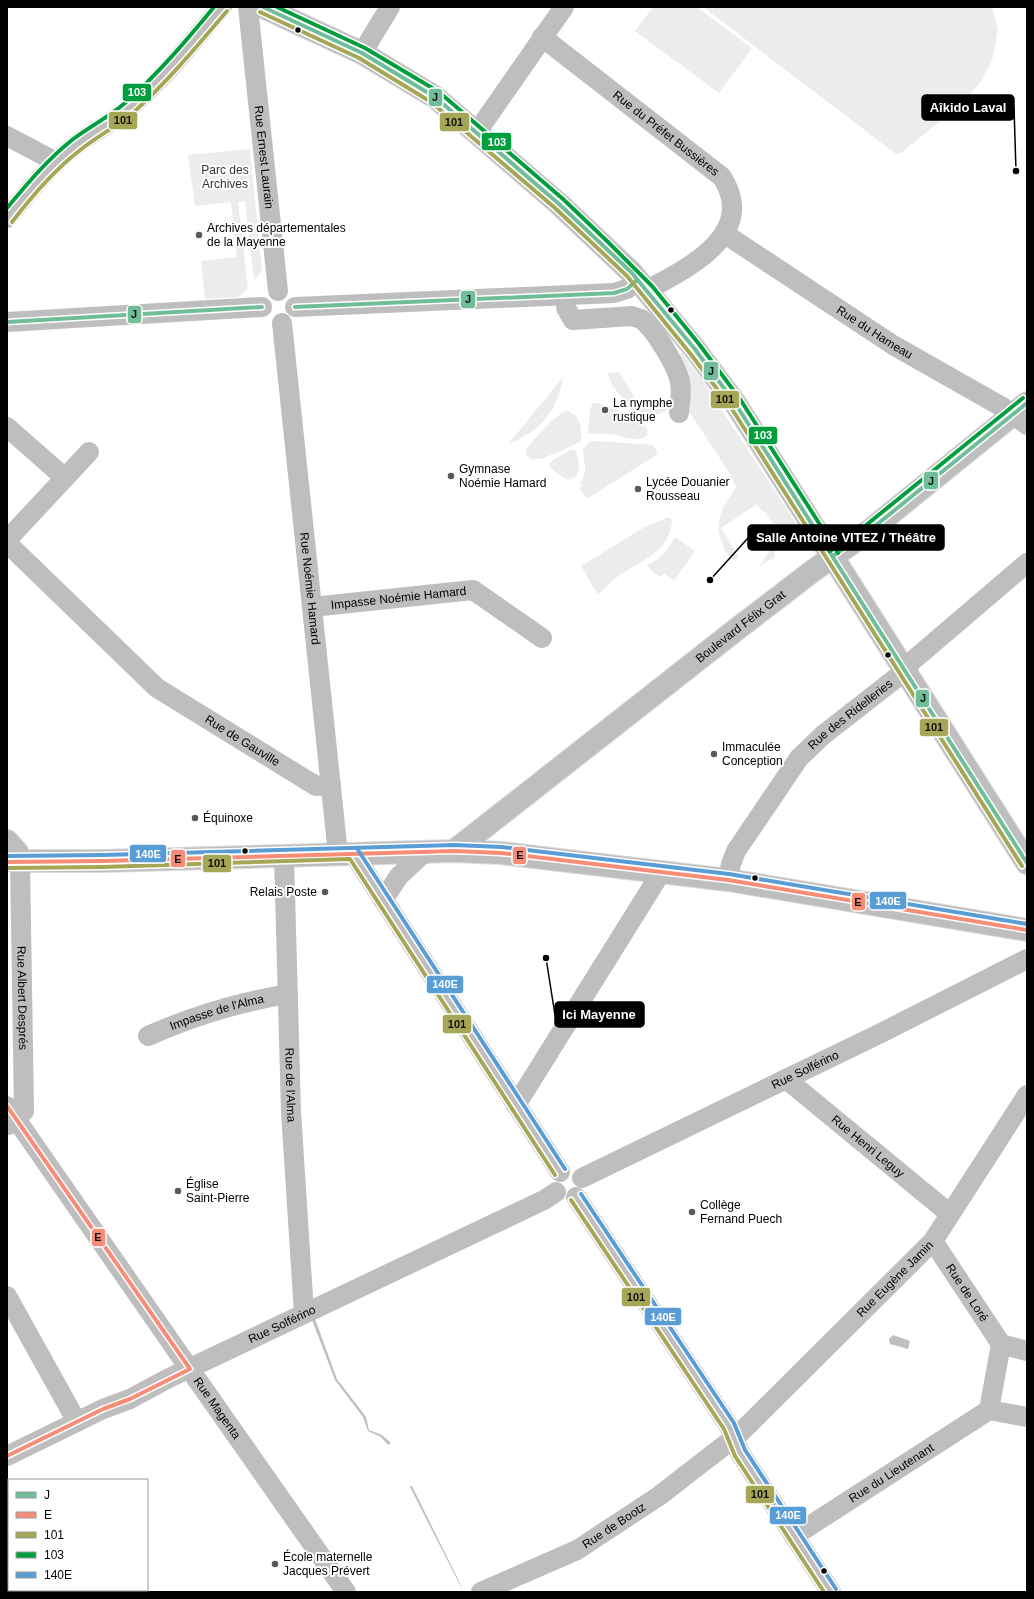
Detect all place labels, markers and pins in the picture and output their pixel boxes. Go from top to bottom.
unlabelled marker [293,25,303,35]
callout: Aîkido Laval [922,95,1014,120]
place label: Archives départementales de la Mayenne [207,221,346,249]
marker: Archives départementales de la Mayenne [194,230,204,240]
unlabelled marker [666,305,676,315]
place label: La nymphe rustique [613,396,673,424]
marker: La nymphe rustique [600,405,610,415]
place label: Gymnase Noémie Hamard [459,462,546,490]
marker: Gymnase Noémie Hamard [446,471,456,481]
place label: Lycée Douanier Rousseau [646,475,730,503]
marker: Lycée Douanier Rousseau [633,484,643,494]
callout: Salle Antoine VITEZ / Théâtre [748,525,944,550]
unlabelled marker [883,650,893,660]
place label: Immaculée Conception [722,740,783,768]
marker: Immaculée Conception [709,749,719,759]
place label: Équinoxe [203,810,253,825]
marker: Équinoxe [190,813,200,823]
unlabelled marker [240,846,250,856]
unlabelled marker [750,873,760,883]
place label: Relais Poste [250,885,317,899]
marker: Relais Poste [320,887,330,897]
callout: Ici Mayenne [555,1002,644,1027]
place label: Église Saint-Pierre [186,1176,250,1205]
marker: Église Saint-Pierre [173,1186,183,1196]
place label: Collège Fernand Puech [700,1198,782,1226]
marker: Collège Fernand Puech [687,1207,697,1217]
place label: École maternelle Jacques Prévert [283,1549,373,1578]
marker: École maternelle Jacques Prévert [270,1559,280,1569]
unlabelled marker [819,1566,829,1576]

